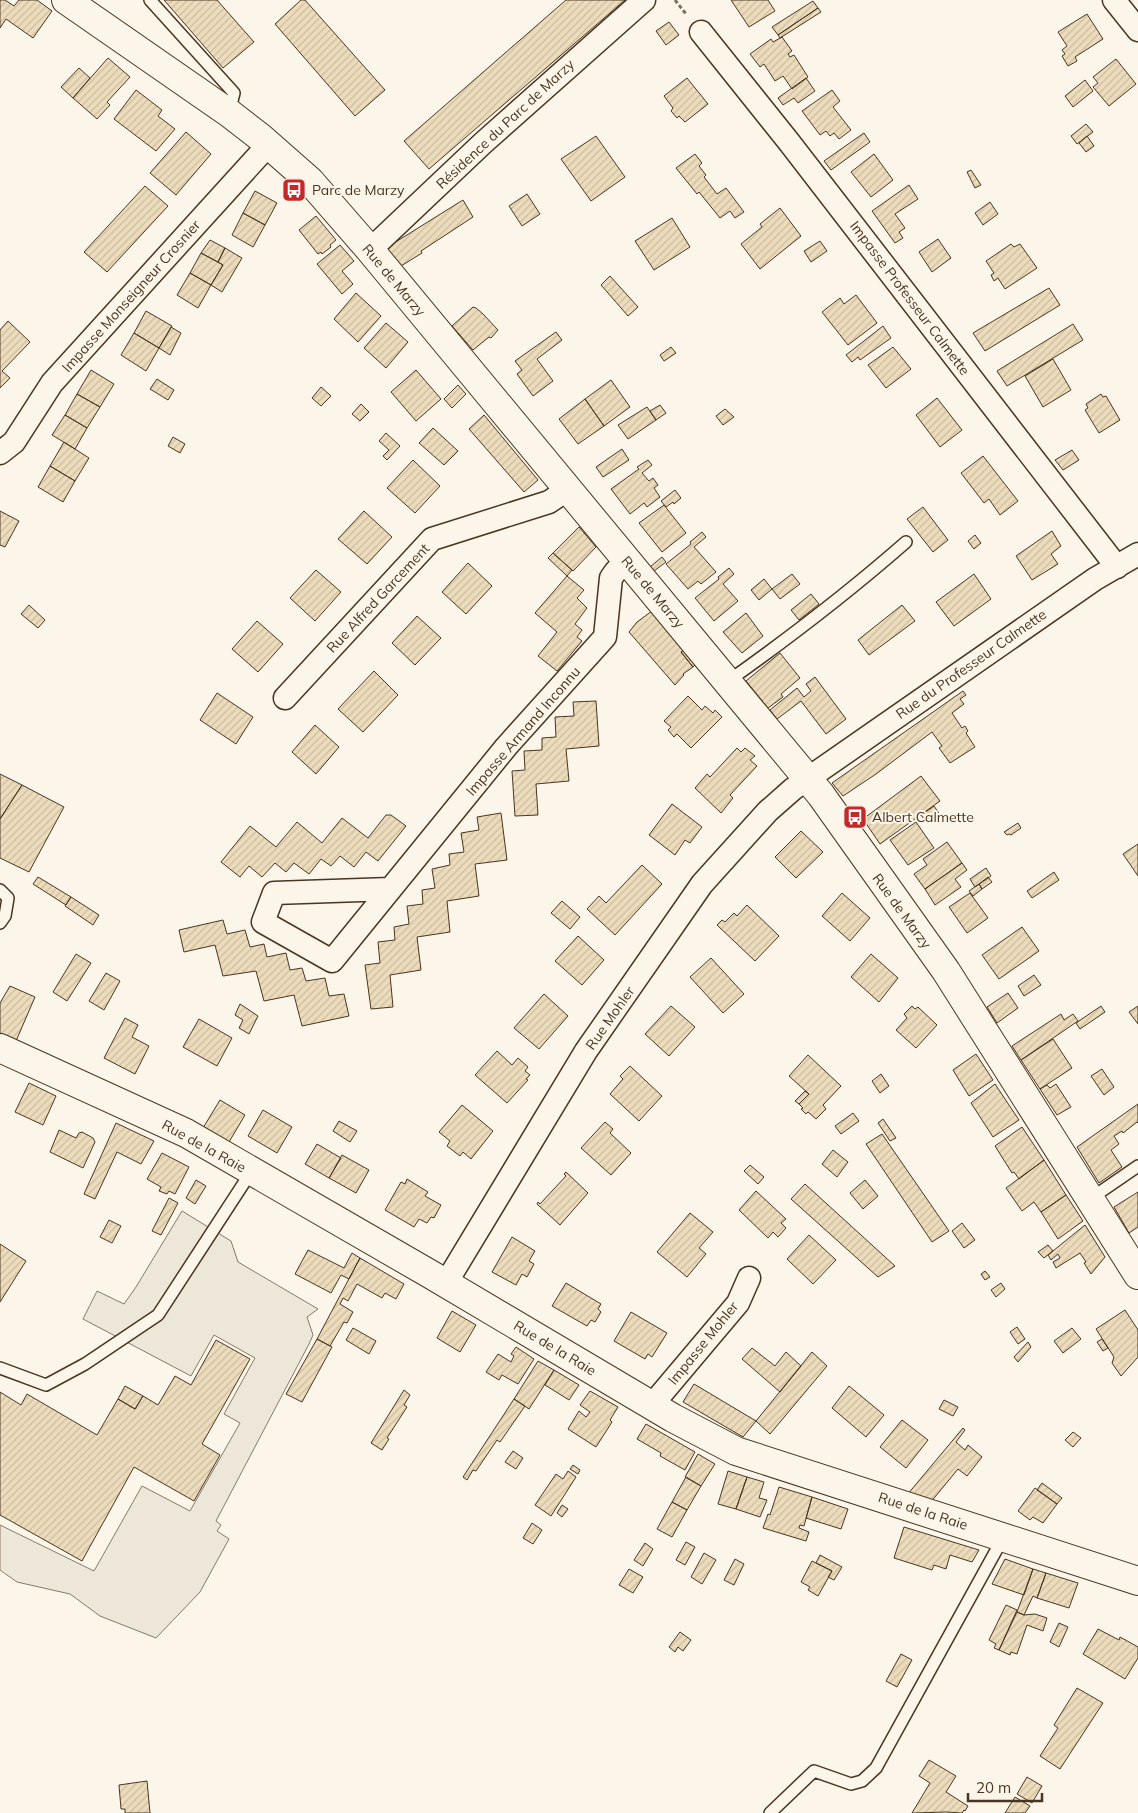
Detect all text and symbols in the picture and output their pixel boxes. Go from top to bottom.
street label: Résidence du Parc de Marzy [432,55,578,193]
bus stop icon: Parc de Marzy [281,177,307,203]
place label: Parc de Marzy [312,181,405,199]
street label: Impasse Monseigneur Crosnier [58,215,205,376]
street label: Impasse Professeur Calmette [846,217,974,379]
street label: Rue de Marzy [359,240,430,320]
street label: Rue Alfred Garcement [323,539,433,656]
street label: Rue de Marzy [618,552,689,632]
street label: Rue du Professeur Calmette [892,605,1050,723]
street label: Impasse Armand Inconnu [462,663,584,799]
bus stop icon: Albert Calmette [842,804,868,830]
place label: Albert Calmette [872,808,974,826]
street label: Rue de Marzy [869,870,936,953]
street label: Rue Mohler [582,982,639,1053]
street label: Rue de la Raie [159,1116,249,1176]
street label: Impasse Mohler [664,1297,743,1388]
street label: Rue de la Raie [510,1316,600,1380]
street label: Rue de la Raie [876,1488,970,1534]
scale bar [968,1770,1042,1802]
text: 20 m [976,1778,1011,1797]

